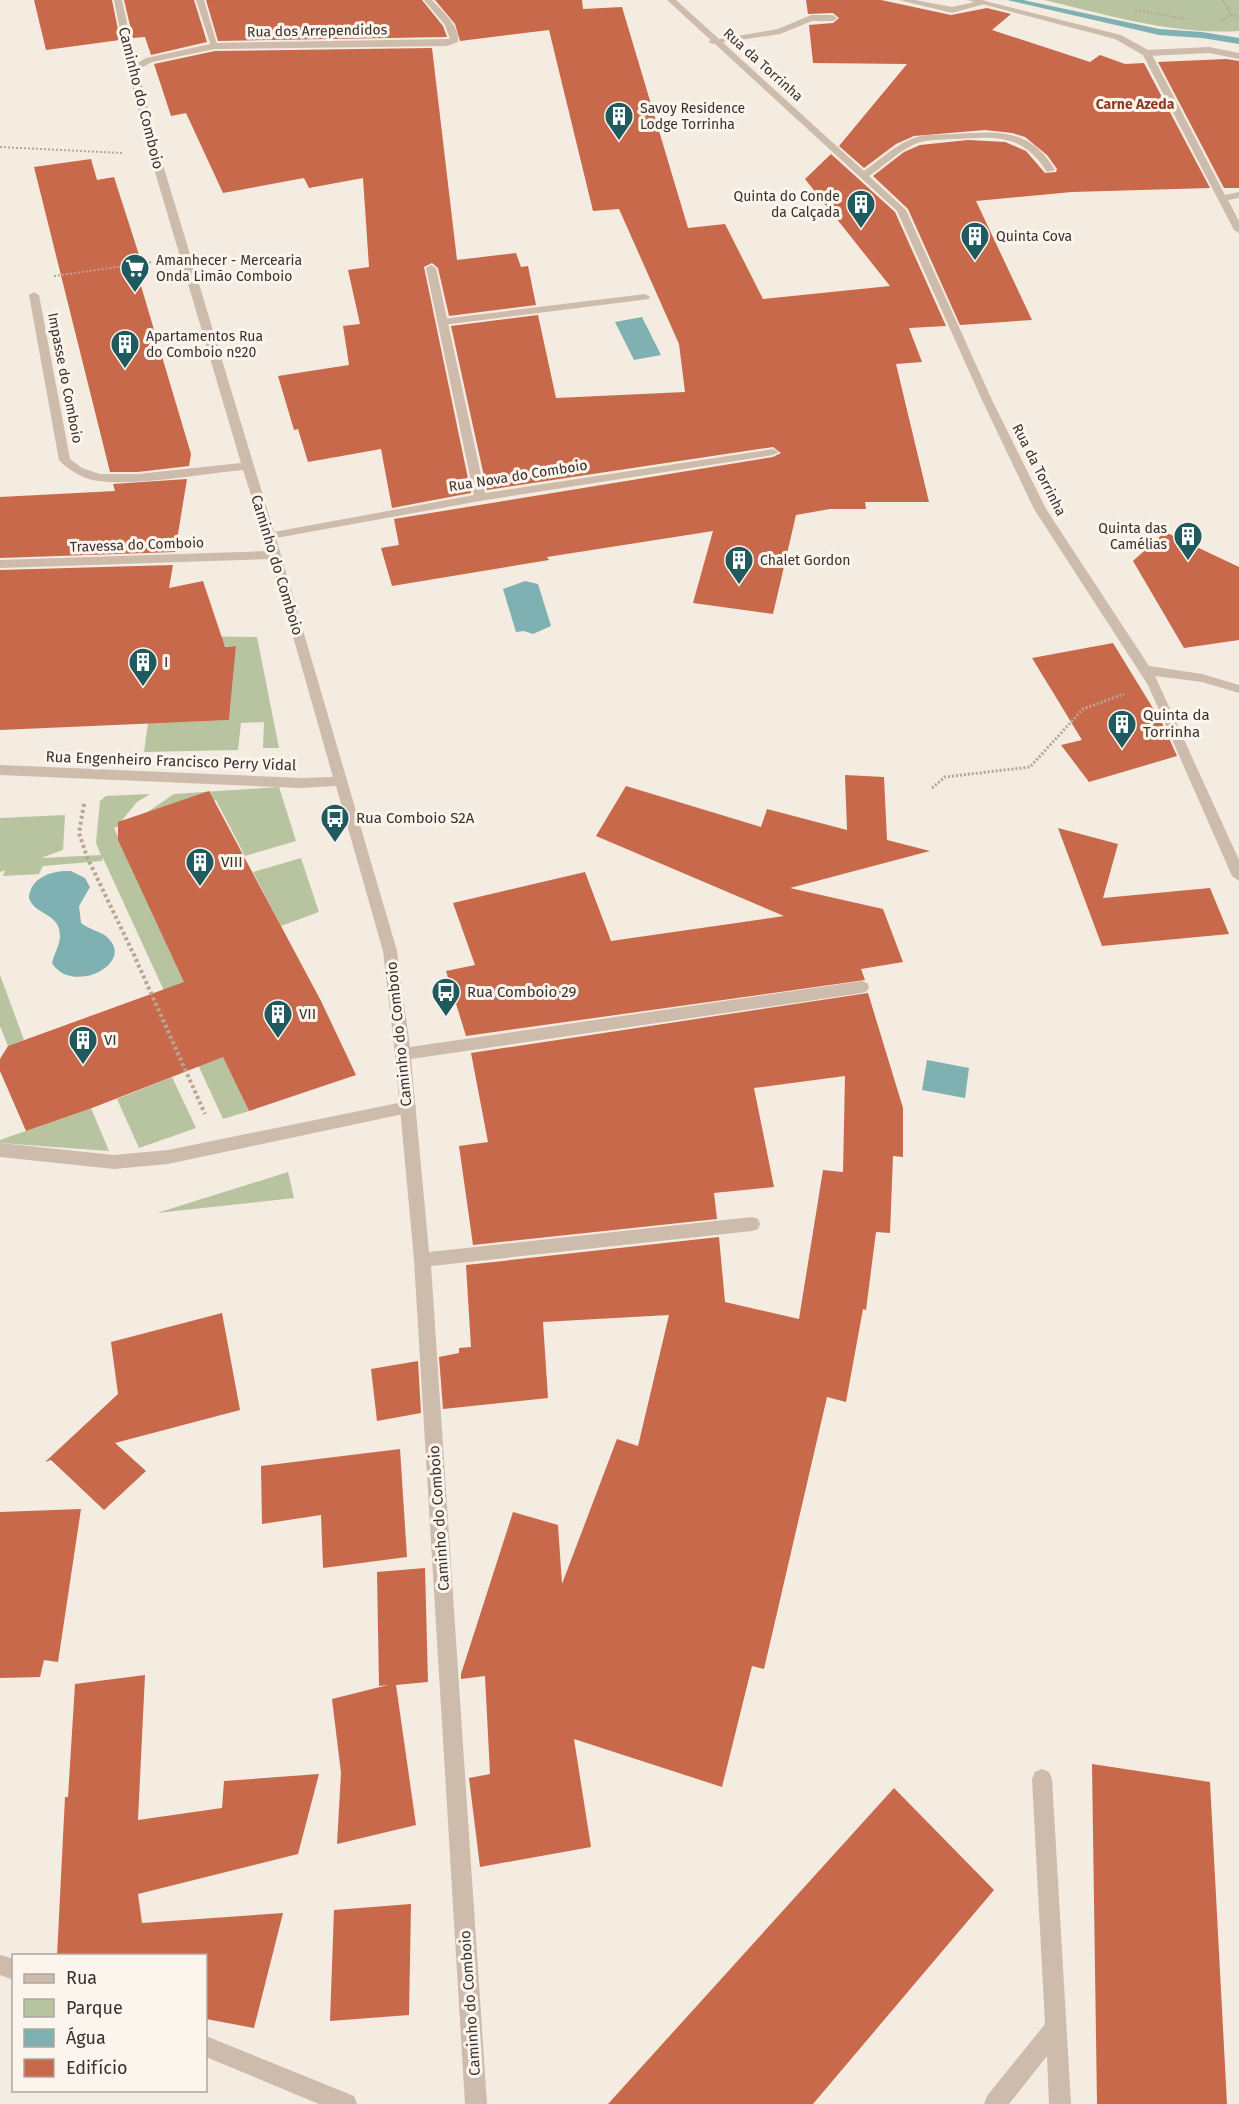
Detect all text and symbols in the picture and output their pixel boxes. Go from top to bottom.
street label: Rua dos Arrependidos [247,21,388,41]
street label: Caminho do Comboio [115,25,167,171]
street label: Rua da Torrinha [720,25,806,105]
district label: Carne Azeda [1096,96,1175,113]
building icon: Savoy Residence Lodge Torrinha [603,100,635,142]
place label: Savoy Residence Lodge Torrinha [640,100,745,133]
place label: Quinta do Conde da Calçada [734,188,840,221]
building icon: Quinta do Conde da Calçada [845,188,877,230]
building icon: Quinta Cova [959,220,991,262]
place label: Quinta Cova [996,228,1072,245]
supermarket icon: Amanhecer - Mercearia Onda Limão Comboio [119,252,151,294]
place label: Amanhecer - Mercearia Onda Limão Comboio [156,252,302,285]
street label: Impasse do Comboio [44,311,86,445]
building icon: Apartamentos Rua do Comboio nº20 [109,328,141,370]
place label: Apartamentos Rua do Comboio nº20 [146,328,263,361]
street label: Rua da Torrinha [1008,421,1070,519]
street label: Rua Nova do Comboio [447,457,589,495]
street label: Caminho do Comboio [247,493,307,637]
place label: Quinta das Camélias [1098,520,1167,553]
building icon: Quinta das Camélias [1172,520,1204,562]
street label: Travessa do Comboio [70,534,204,556]
building icon: Chalet Gordon [723,544,755,586]
place label: Chalet Gordon [760,552,851,569]
building icon: I [127,646,159,688]
place label: I [164,653,168,671]
place label: Quinta da Torrinha [1143,706,1210,741]
building icon: Quinta da Torrinha [1106,708,1138,750]
street label: Rua Engenheiro Francisco Perry Vidal [45,748,297,774]
bus stop icon: Rua Comboio S2A [319,802,351,844]
place label: Rua Comboio S2A [356,809,475,827]
building icon: VIII [184,846,216,888]
place label: VIII [221,853,243,871]
street label: Caminho do Comboio [382,961,416,1107]
bus stop icon: Rua Comboio 29 [430,976,462,1018]
place label: Rua Comboio 29 [467,983,577,1001]
building icon: VII [262,998,294,1040]
place label: VII [299,1005,316,1023]
building icon: VI [67,1024,99,1066]
place label: VI [104,1031,117,1049]
street label: Caminho do Comboio [425,1445,453,1591]
street label: Caminho do Comboio [456,1930,484,2076]
legend [12,1954,207,2092]
text: Rua [66,1967,97,1989]
text: Parque [66,1997,123,2019]
text: Água [66,2026,106,2049]
text: Edifício [66,2057,128,2079]

